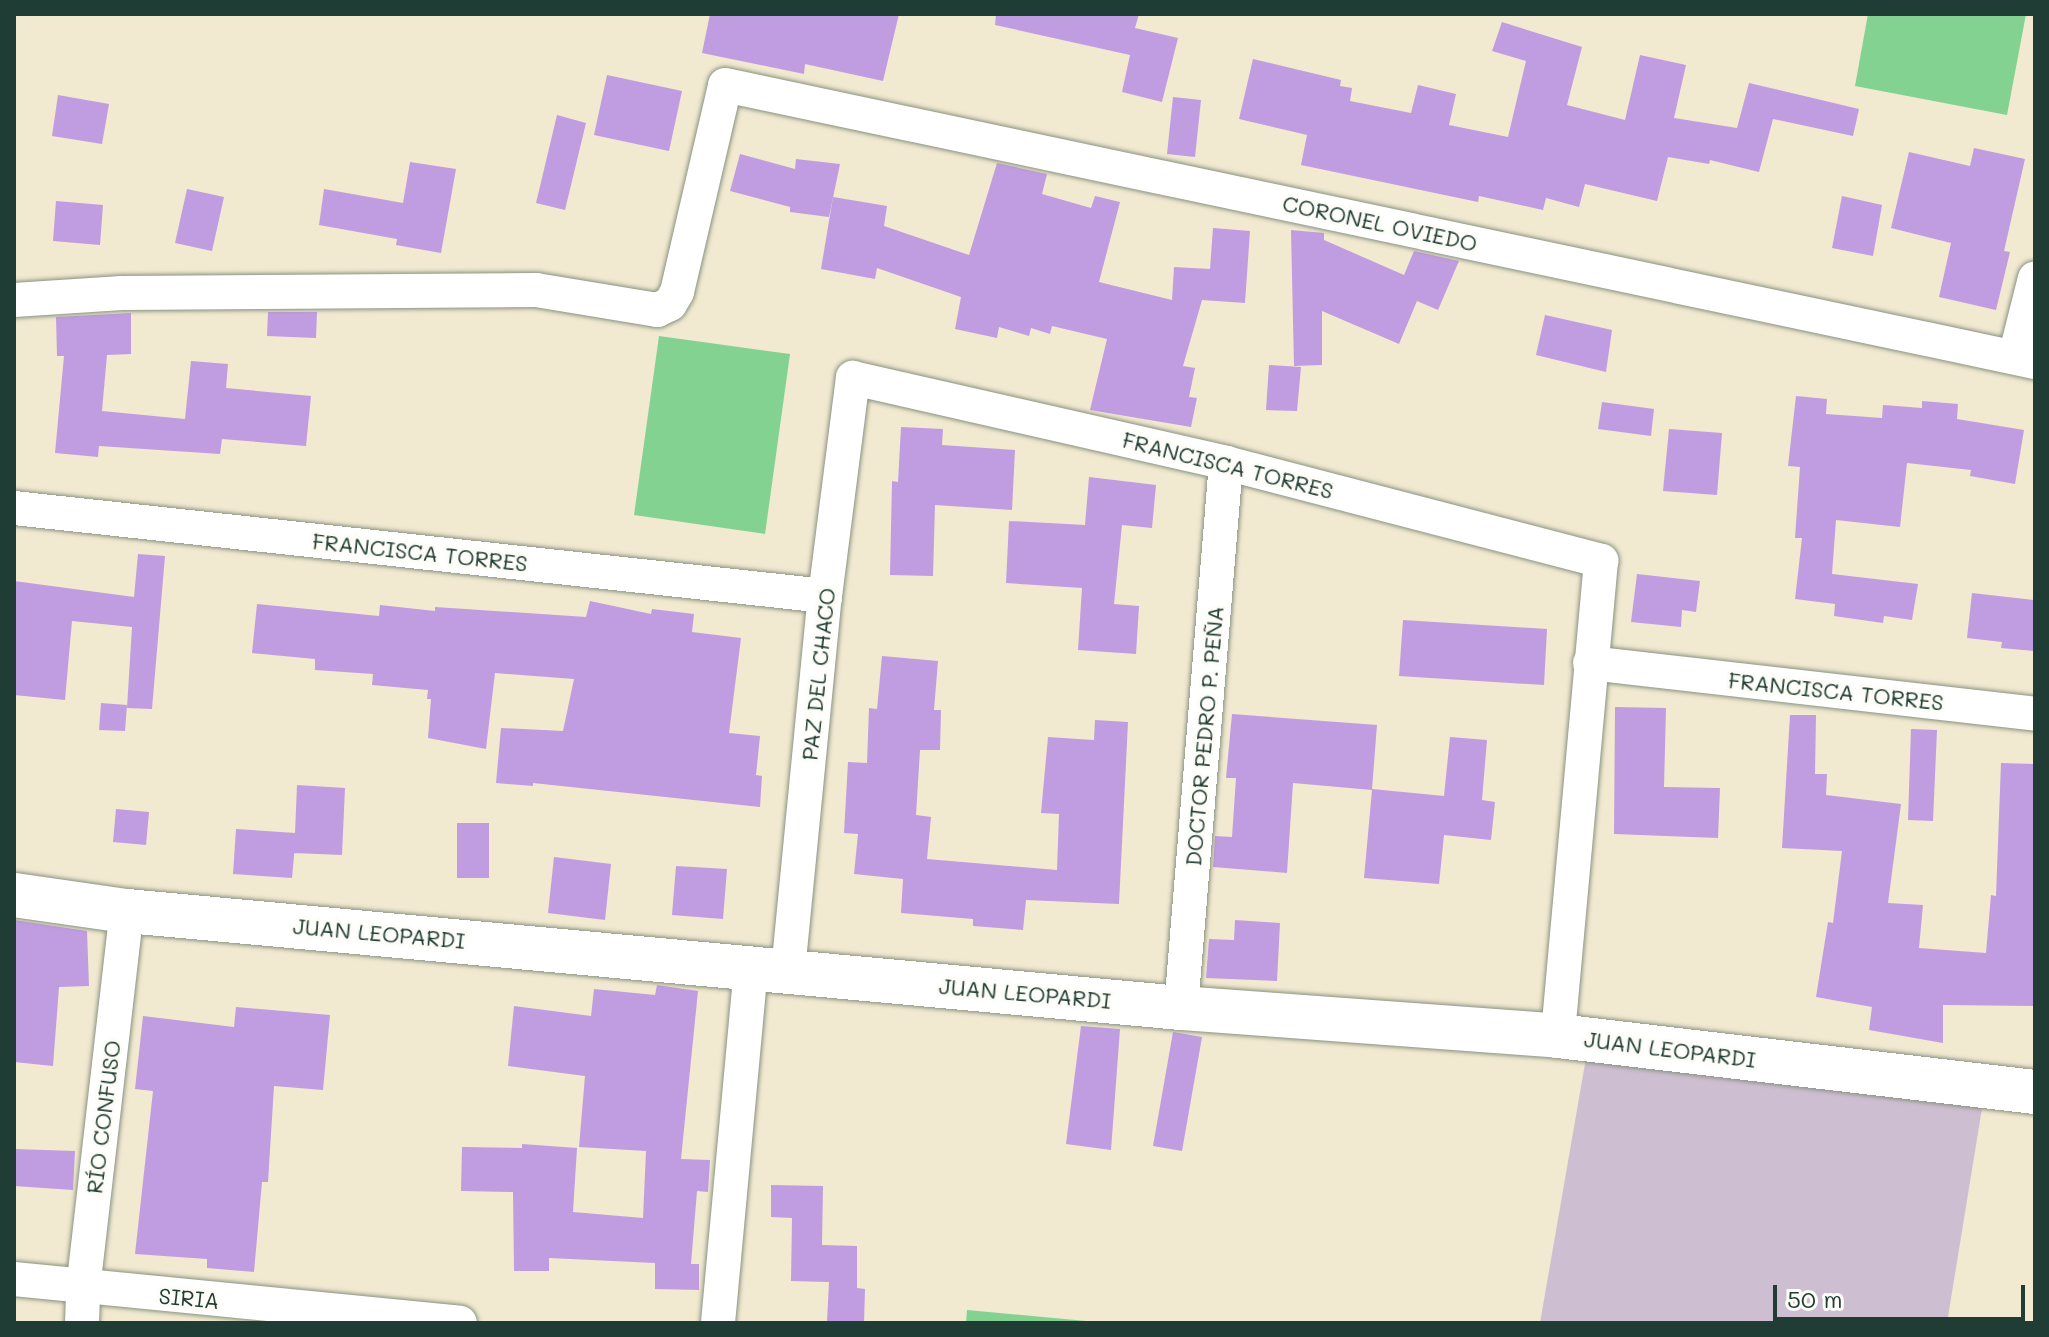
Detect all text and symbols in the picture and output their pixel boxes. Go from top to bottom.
street label: CORONEL OVIEDO [1280,189,1480,257]
street label: FRANCISCA TORRES [1120,426,1336,504]
street label: FRANCISCA TORRES [311,528,529,576]
street label: PAZ DEL CHACO [796,586,840,762]
street label: DOCTOR PEDRO P. PEÑA [1179,605,1229,867]
street label: FRANCISCA TORRES [1727,667,1945,715]
street label: JUAN LEOPARDI [292,912,466,954]
street label: JUAN LEOPARDI [938,972,1112,1014]
street label: JUAN LEOPARDI [1583,1025,1757,1073]
street label: RÍO CONFUSO [80,1039,126,1195]
scale bar [1777,1269,2029,1319]
street label: SIRIA [157,1282,221,1314]
text: 50 m [1787,1283,1843,1314]

